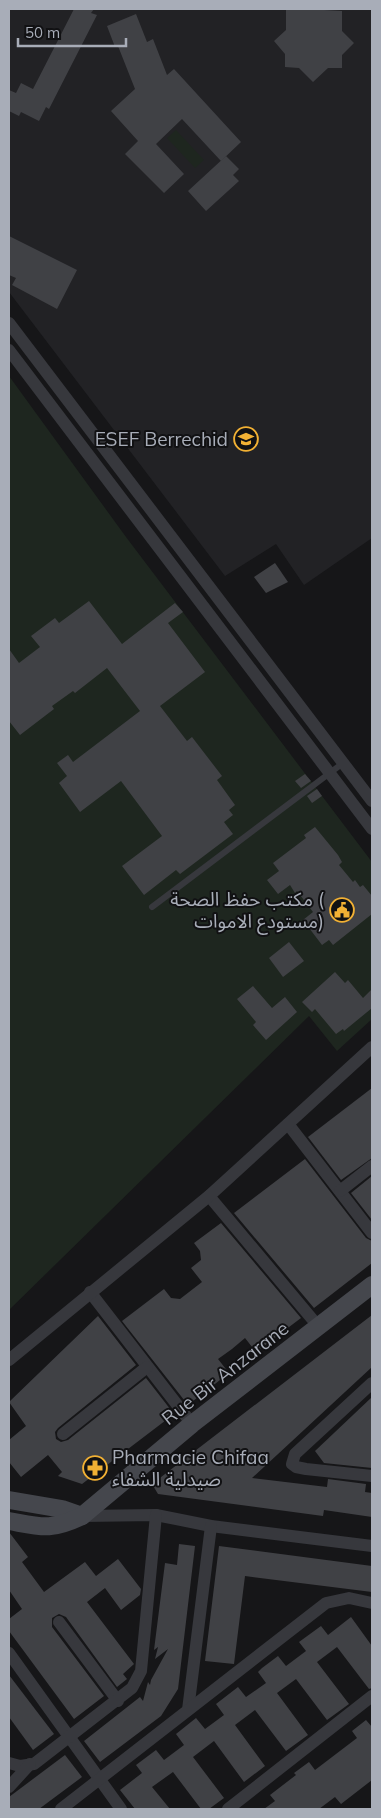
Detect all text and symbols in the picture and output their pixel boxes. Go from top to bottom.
scale bar [18,15,125,47]
text: 50 m [25,23,60,42]
school or university icon: ESEF Berrechid [233,426,259,452]
place label: ESEF Berrechid [95,427,228,451]
place label: مكتب حفظ الصحة ( مستودع الاموات) [170,887,324,935]
public building icon: مكتب حفظ الصحة ( مستودع الاموات) [329,897,355,923]
street label: Rue Bir Anzarane [157,1316,293,1430]
place label: Pharmacie Chifaa صيدلية الشفاء [112,1445,269,1491]
pharmacy icon: Pharmacie Chifaa صيدلية الشفاء [82,1455,108,1481]

